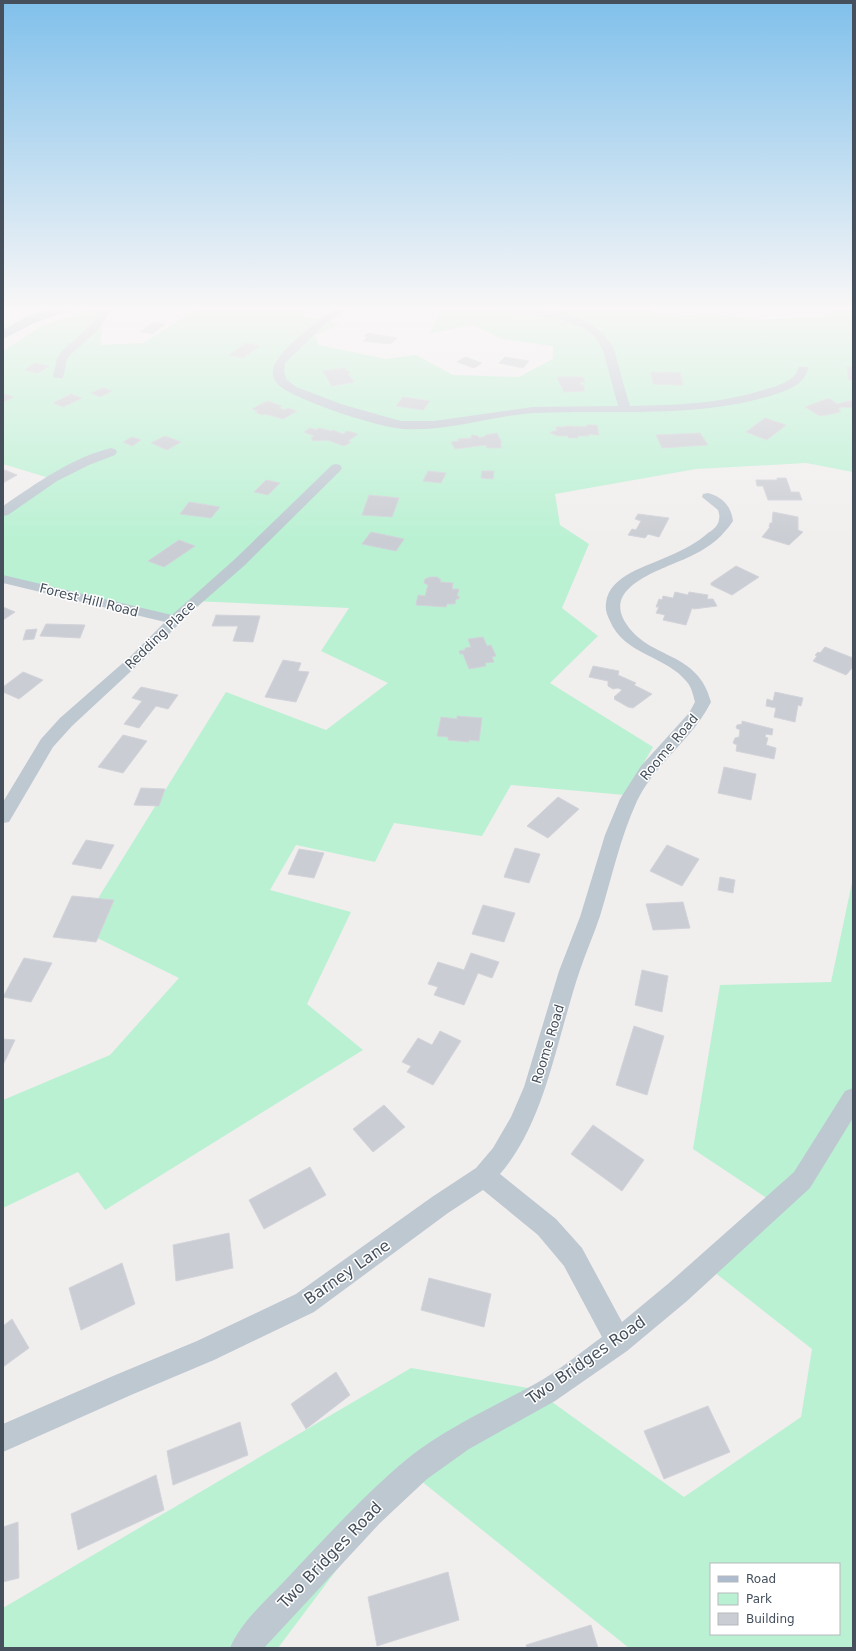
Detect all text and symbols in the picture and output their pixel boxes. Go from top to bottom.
street label: Forest Hill Road [38,580,140,620]
street label: Redding Place [122,598,198,672]
street label: Roome Road [637,711,701,783]
street label: Roome Road [529,1003,567,1085]
street label: Barney Lane [300,1235,394,1309]
street label: Two Bridges Road [522,1312,649,1409]
street label: Two Bridges Road [274,1498,386,1613]
legend [710,1563,840,1635]
text: Road [746,1572,776,1586]
text: Park [746,1592,772,1606]
text: Building [746,1612,795,1626]

